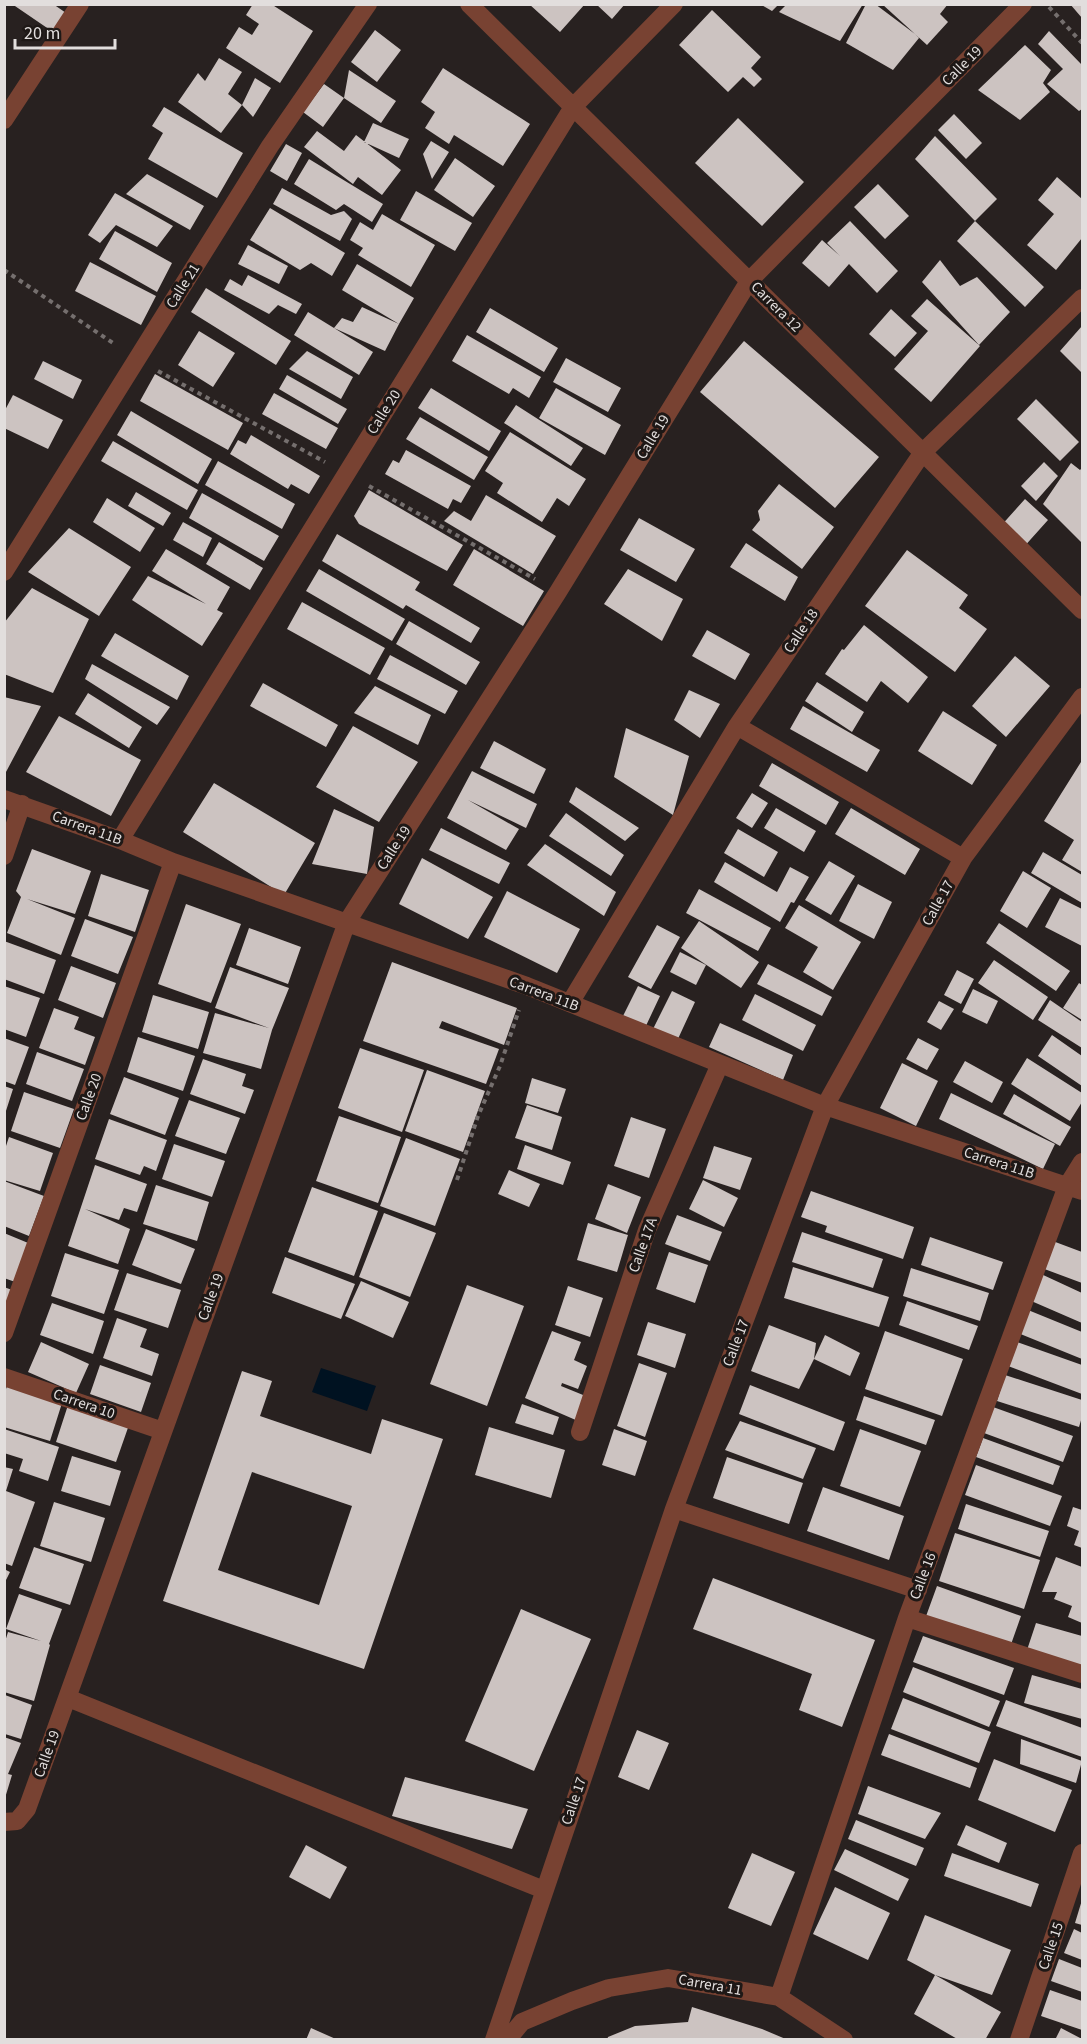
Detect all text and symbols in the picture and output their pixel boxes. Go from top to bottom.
scale bar [15,12,116,50]
text: 20 m [24,21,60,46]
street label: Calle 19 [937,41,987,91]
street label: Calle 21 [161,260,205,312]
street label: Carrera 12 [746,277,806,337]
street label: Calle 20 [362,386,406,438]
street label: Calle 19 [631,411,675,463]
street label: Calle 18 [779,605,823,657]
street label: Carrera 11B [49,806,125,850]
street label: Calle 19 [372,822,416,874]
street label: Calle 17 [917,876,959,930]
street label: Carrera 11B [506,971,582,1017]
street label: Calle 20 [71,1070,107,1124]
street label: Carrera 11B [961,1142,1037,1184]
street label: Calle 17A [623,1214,663,1276]
street label: Calle 19 [193,1270,229,1324]
street label: Calle 17 [717,1316,755,1370]
street label: Carrera 10 [50,1384,118,1424]
street label: Calle 16 [904,1549,942,1603]
street label: Calle 19 [29,1727,65,1781]
street label: Calle 17 [556,1774,592,1828]
street label: Calle 15 [1033,1919,1069,1973]
street label: Carrera 11 [677,1969,743,2001]

